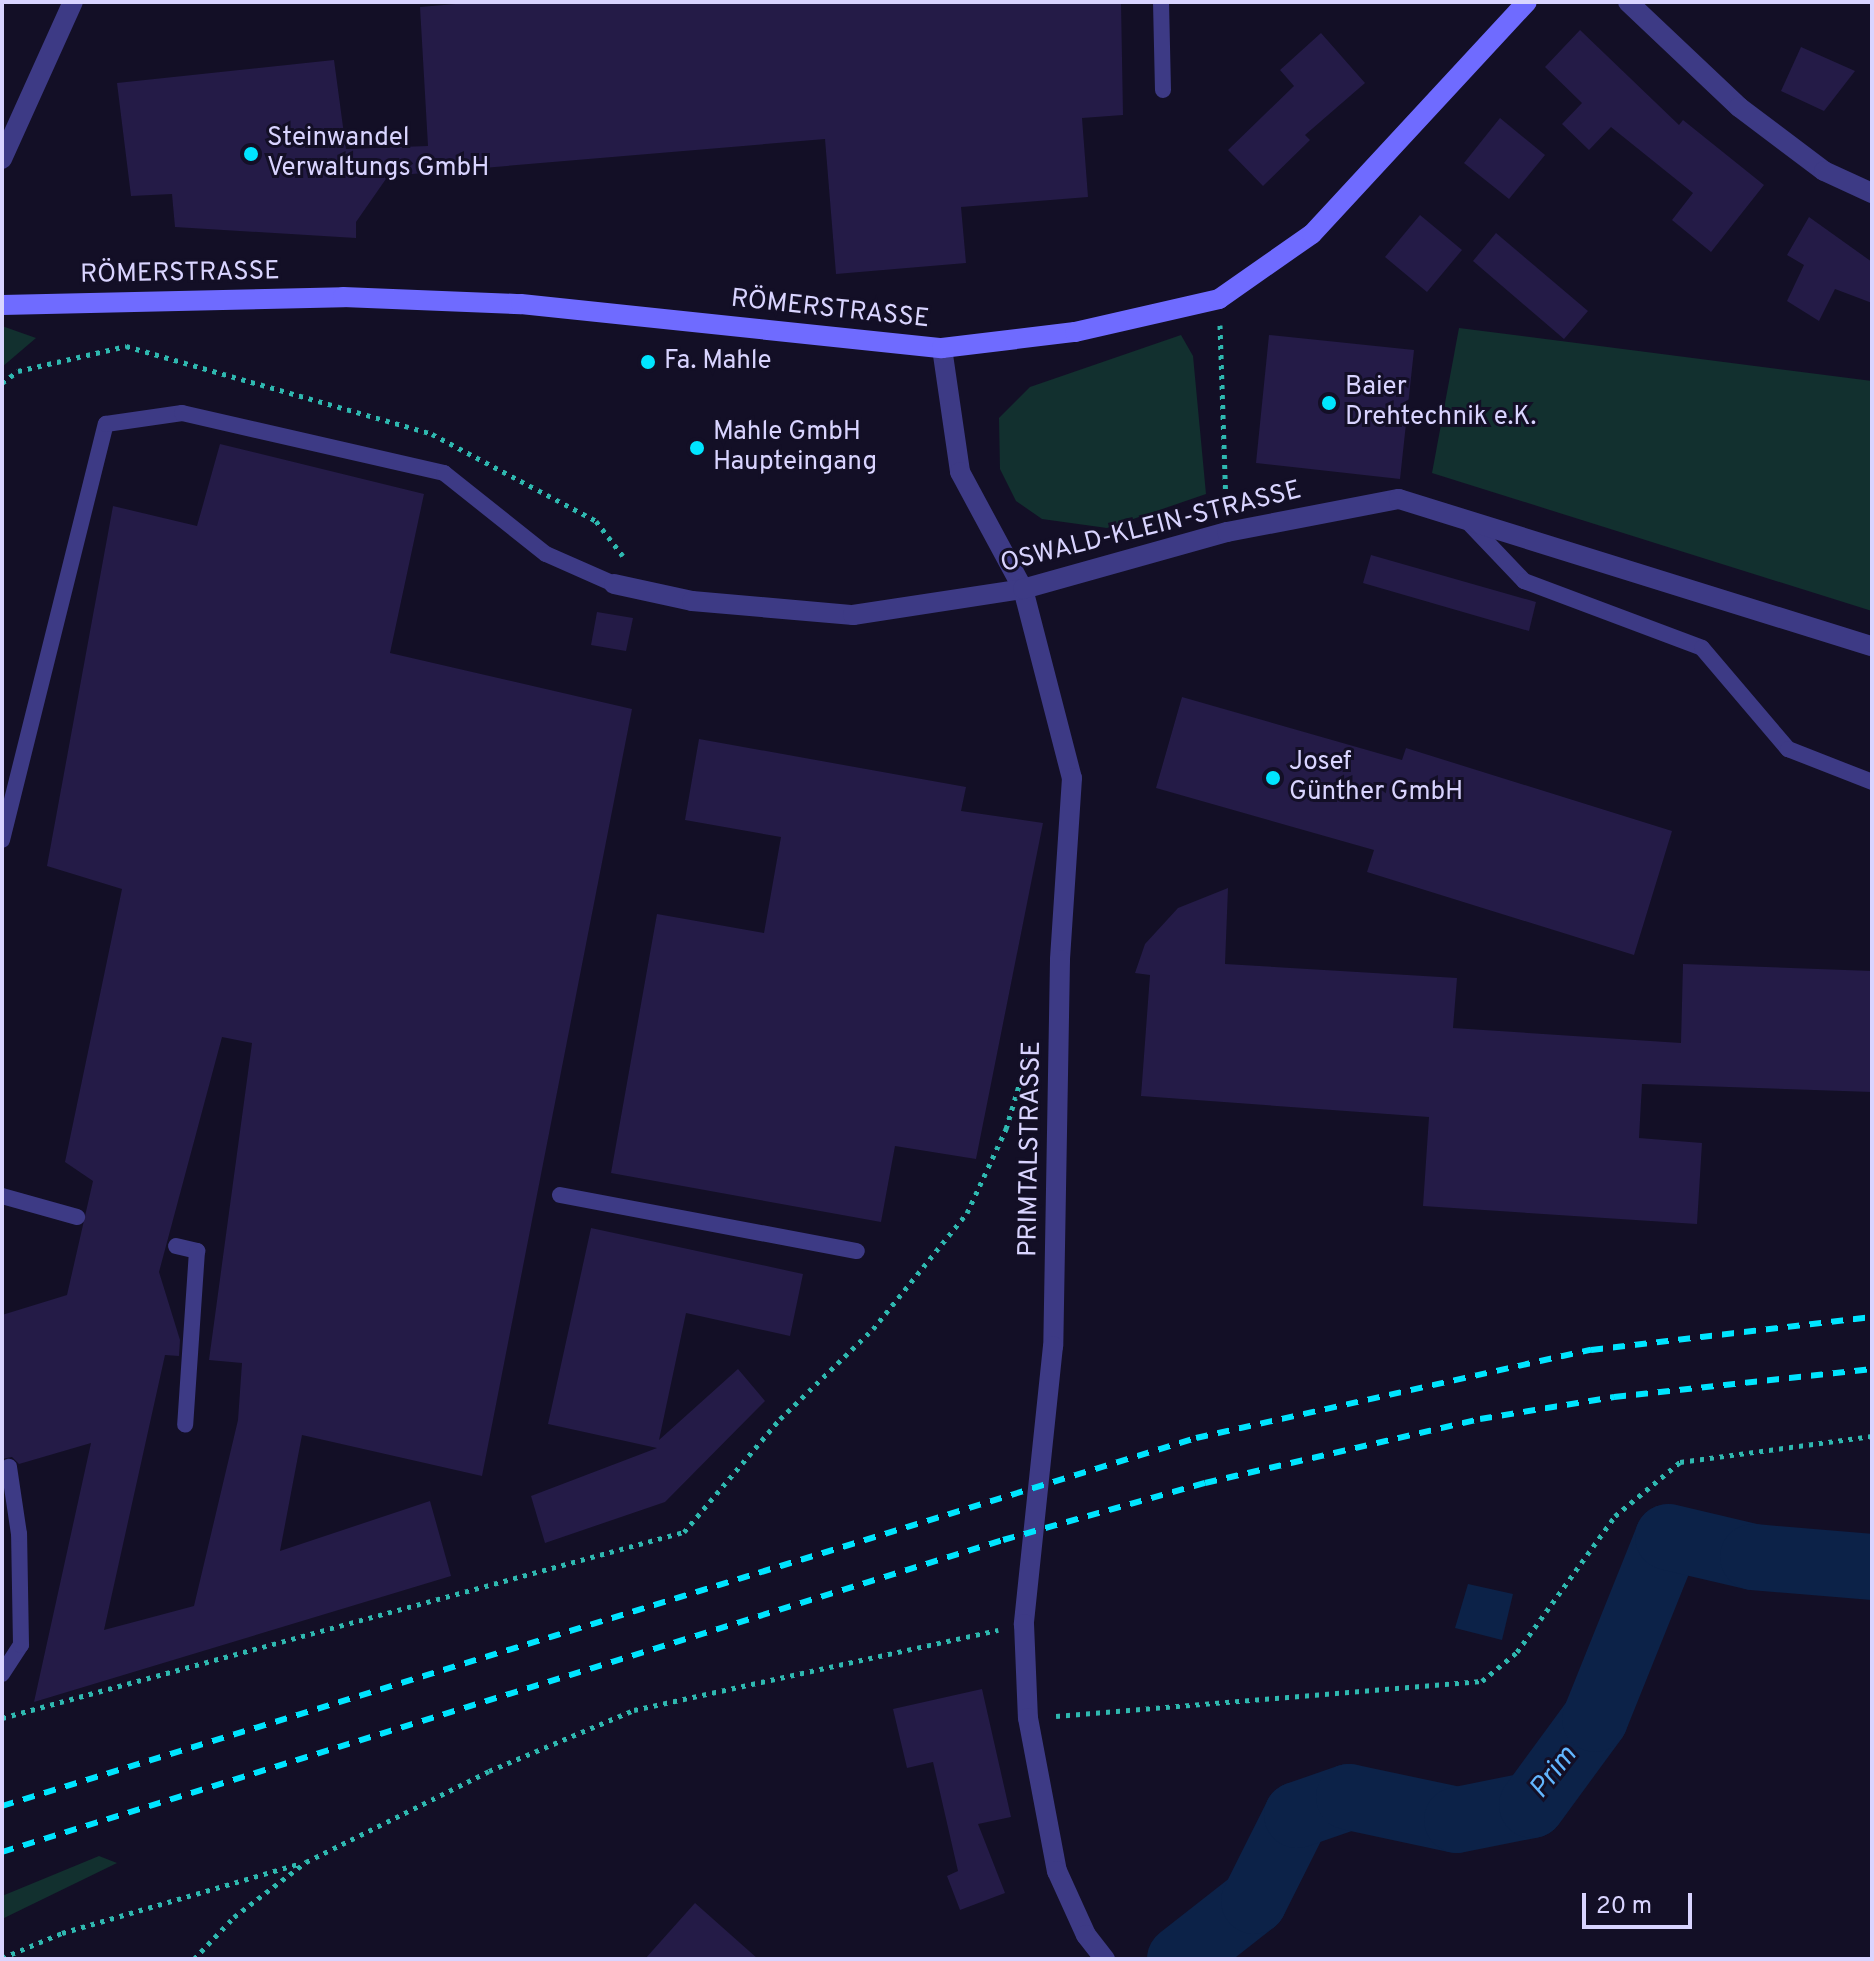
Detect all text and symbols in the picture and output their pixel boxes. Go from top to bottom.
place label: Steinwandel Verwaltungs GmbH [267,123,489,184]
marker: Steinwandel Verwaltungs GmbH [242,145,260,163]
street label: RÖMERSTRASSE [80,257,280,291]
street label: RÖMERSTRASSE [729,284,931,336]
place label: Fa. Mahle [664,346,772,378]
marker: Fa. Mahle [639,353,657,371]
place label: Baier Drehtechnik e.K. [1345,372,1536,434]
marker: Baier Drehtechnik e.K. [1320,394,1338,412]
place label: Mahle GmbH Haupteingang [713,417,877,478]
marker: Mahle GmbH Haupteingang [688,439,706,457]
street label: OSWALD-KLEIN-STRASSE [997,476,1305,580]
place label: Josef Günther GmbH [1289,747,1463,808]
marker: Josef Günther GmbH [1264,769,1282,787]
street label: PRIMTALSTRASSE [1014,1041,1048,1257]
water label: Prim [1523,1740,1585,1806]
scale bar [1586,1877,1696,1927]
text: 20 m [1596,1892,1652,1922]

